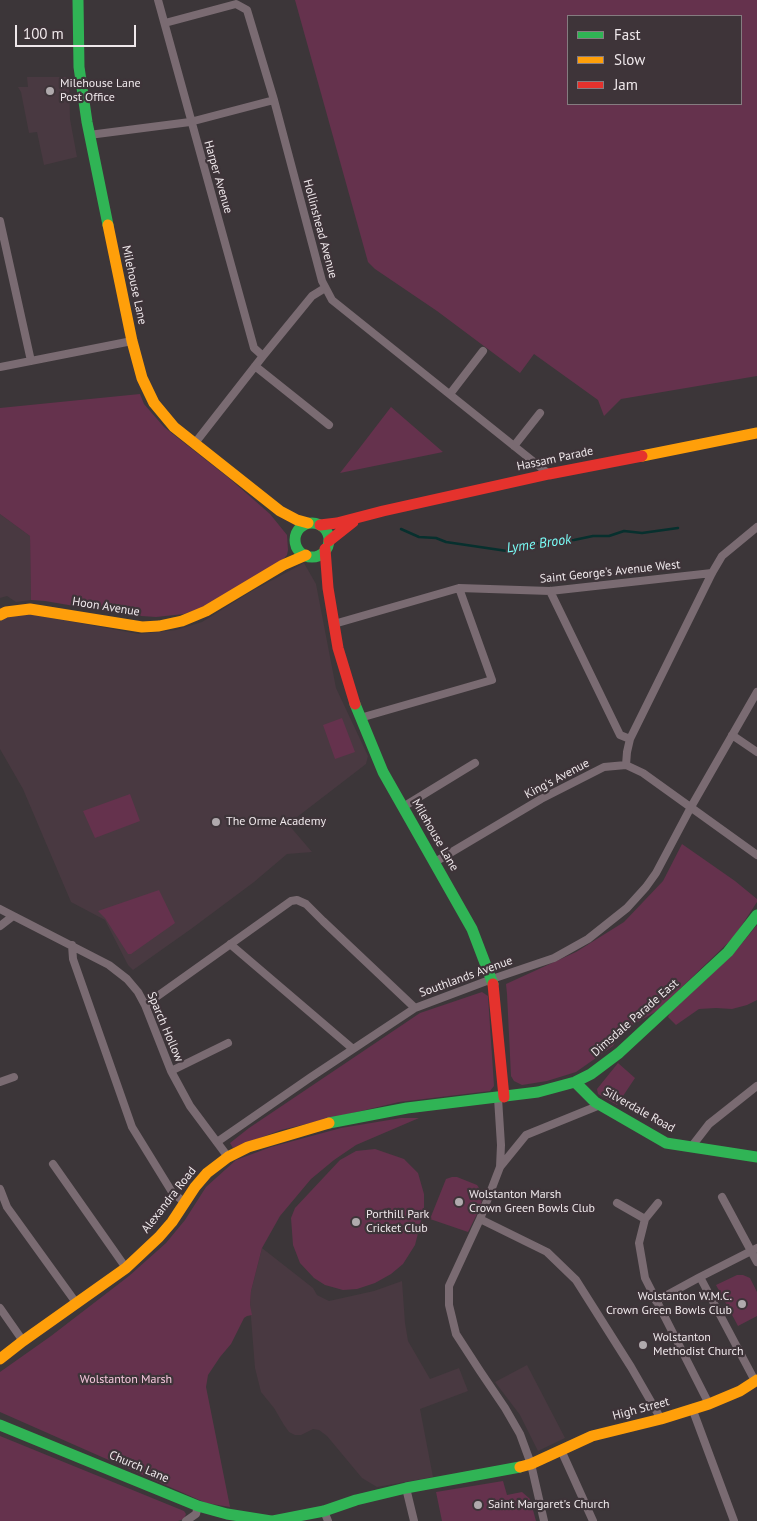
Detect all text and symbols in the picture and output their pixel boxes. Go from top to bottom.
scale bar [18,15,139,47]
legend [567,15,742,105]
text: 100 m [23,24,64,43]
text: Fast [614,25,641,44]
text: Slow [614,50,645,69]
text: Jam [614,75,638,94]
place label: Milehouse Lane Post Office [60,77,141,105]
marker: Milehouse Lane Post Office [44,85,56,97]
street label: Harper Avenue [201,139,235,215]
street label: Hollinshead Avenue [300,178,340,280]
street label: Milehouse Lane [119,244,149,326]
street label: Hassam Parade [515,444,595,474]
water label: Lyme Brook [506,531,572,557]
street label: Saint George's Avenue West [539,557,681,587]
street label: Hoon Avenue [71,595,141,619]
street label: King's Avenue [522,756,592,802]
street label: Milehouse Lane [409,796,461,874]
place label: The Orme Academy [226,815,326,829]
marker: The Orme Academy [210,816,222,828]
street label: Southlands Avenue [417,953,515,1001]
street label: Dimsdale Parade East [589,976,681,1060]
street label: Sparch Hollow [144,990,186,1064]
street label: Silverdale Road [601,1084,677,1136]
street label: Alexandra Road [139,1164,199,1236]
place label: Wolstanton Marsh Crown Green Bowls Club [469,1188,595,1216]
marker: Wolstanton Marsh Crown Green Bowls Club [453,1196,465,1208]
place label: Porthill Park Cricket Club [366,1208,429,1236]
marker: Porthill Park Cricket Club [350,1216,362,1228]
place label: Wolstanton W.M.C. Crown Green Bowls Club [606,1290,732,1318]
marker: Wolstanton W.M.C. Crown Green Bowls Club [736,1298,748,1310]
place label: Wolstanton Methodist Church [653,1331,744,1359]
marker: Wolstanton Methodist Church [637,1339,649,1351]
park label: Wolstanton Marsh [80,1373,172,1387]
street label: High Street [611,1395,671,1423]
street label: Church Lane [107,1448,171,1486]
place label: Saint Margaret's Church [488,1498,610,1512]
marker: Saint Margaret's Church [472,1499,484,1511]

